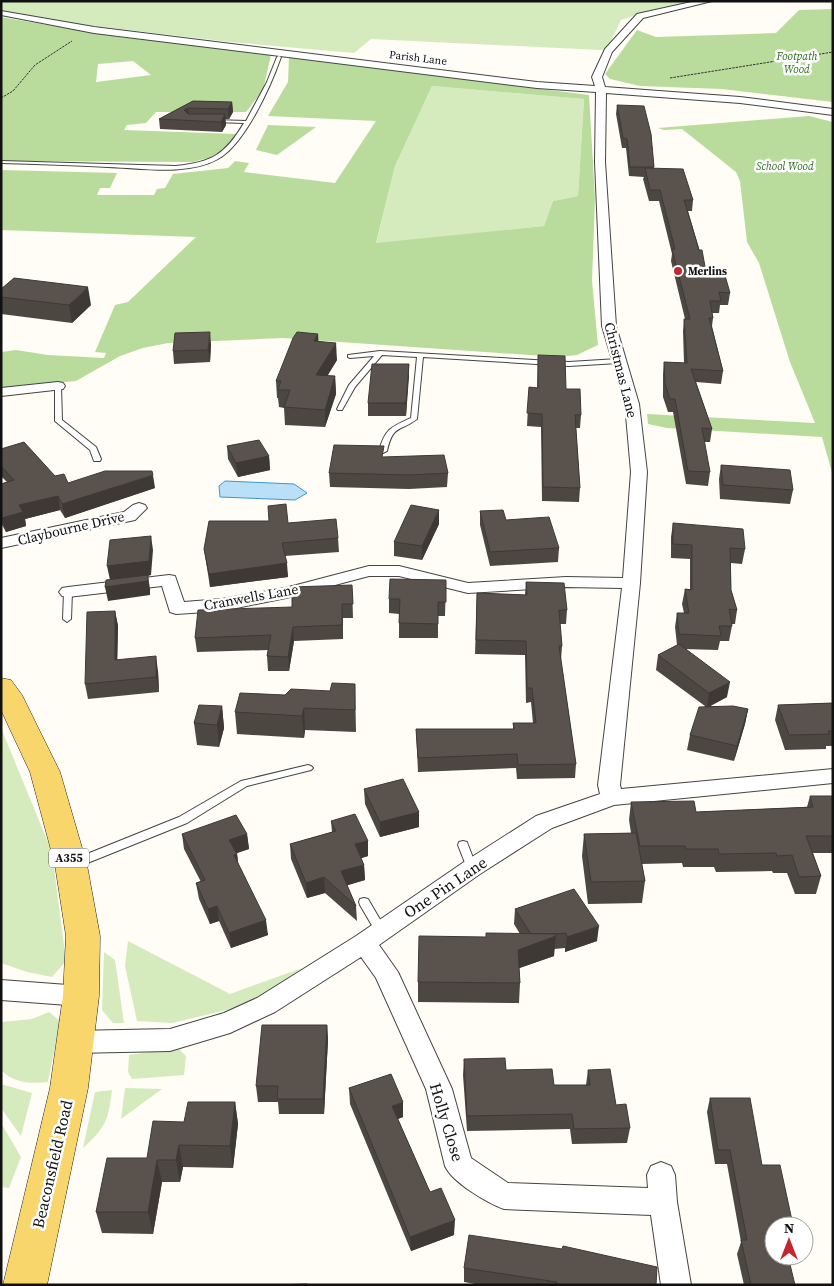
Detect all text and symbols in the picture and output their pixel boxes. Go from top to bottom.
street label: Parish Lane [388,47,448,69]
park label: Footpath Wood [776,49,818,77]
park label: School Wood [756,159,814,174]
place label: Merlins [688,264,727,279]
marker: Merlins [672,265,684,277]
street label: Christmas Lane [599,320,643,420]
street label: Claybourne Drive [16,506,126,550]
street label: Cranwells Lane [202,579,300,615]
road number: A355 [49,848,89,868]
street label: One Pin Lane [399,851,491,923]
street label: Holly Close [425,1080,469,1164]
street label: Beaconsfield Road [27,1098,77,1230]
north arrow [764,1216,814,1266]
text: N [784,1218,794,1238]

